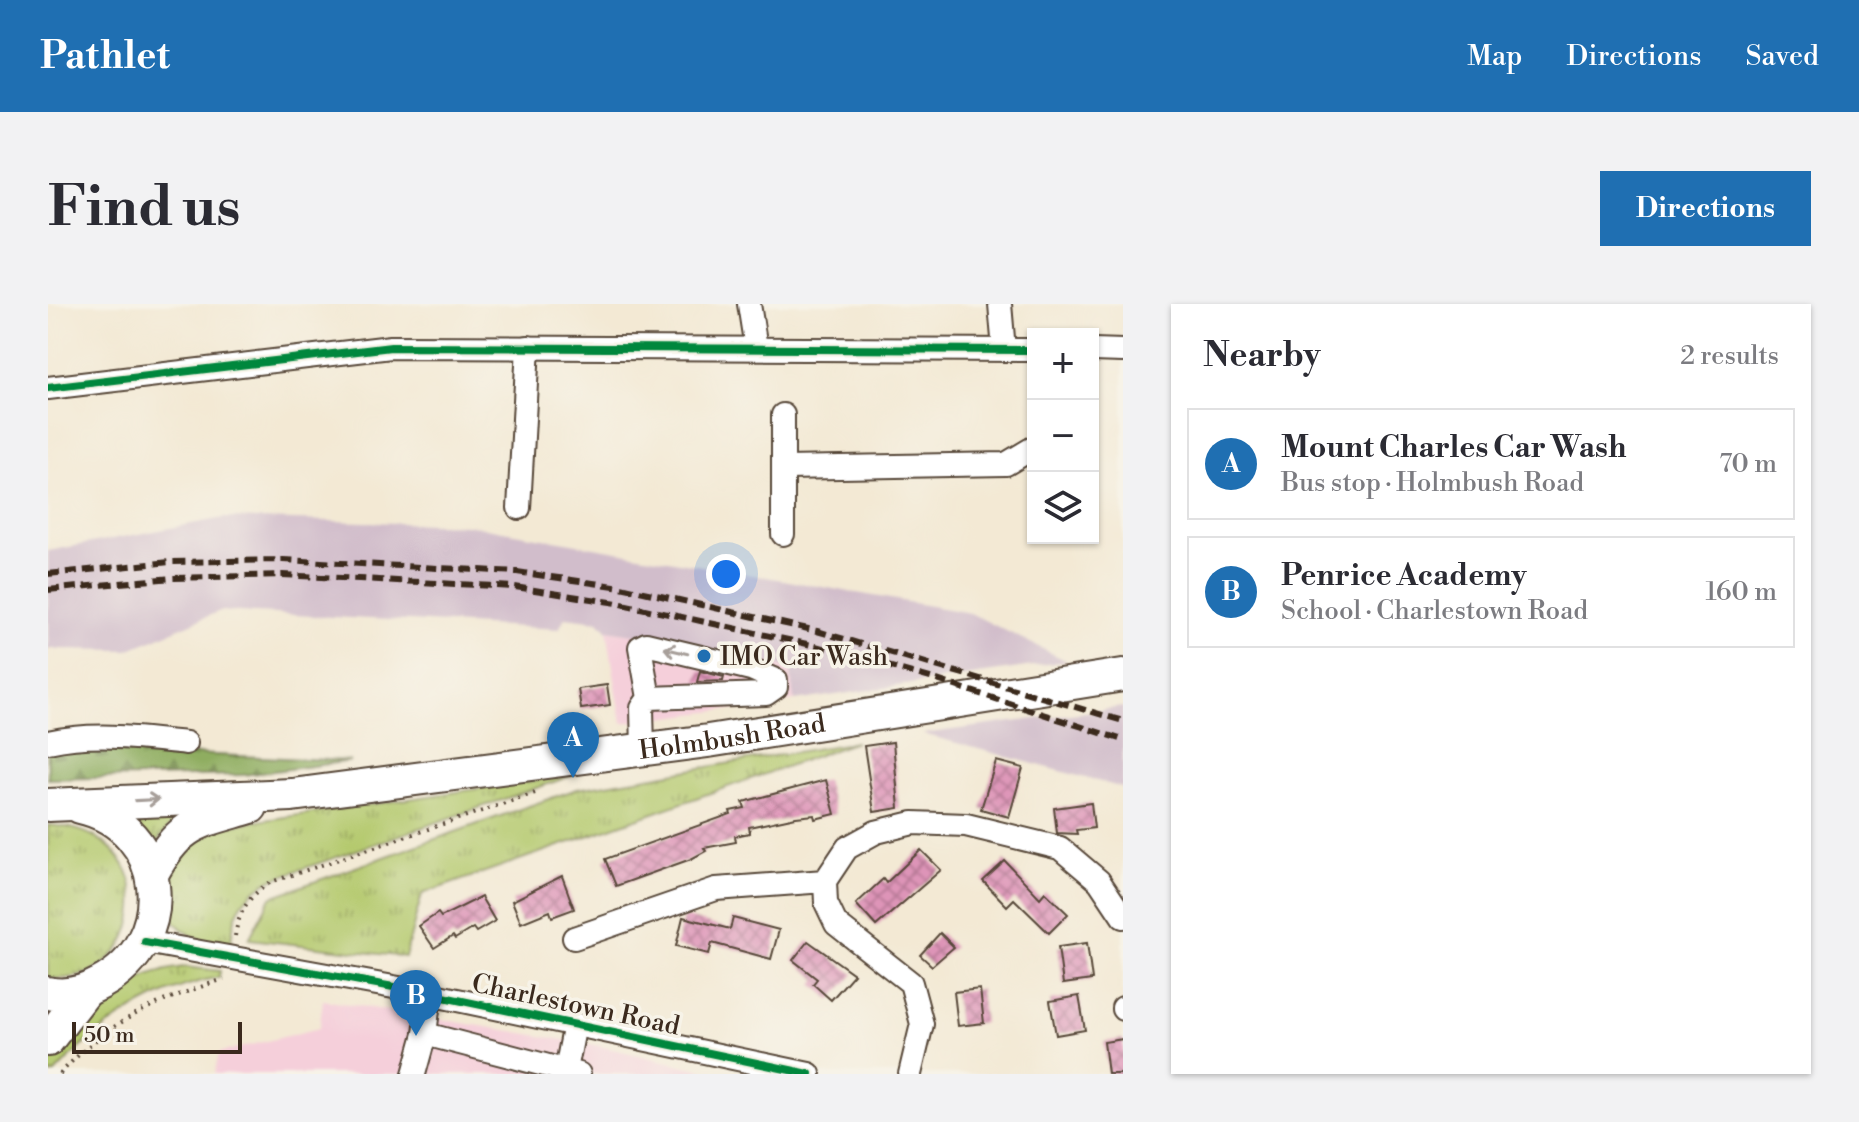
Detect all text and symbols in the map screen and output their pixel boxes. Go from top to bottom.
text: Pathlet [40,33,170,80]
text: Map [1467,39,1522,74]
text: Directions [1566,39,1701,74]
text: Saved [1745,39,1819,74]
button: Directions [1600,171,1811,246]
text: Find us [48,173,241,243]
map controls [1027,328,1099,544]
button: + [1027,328,1099,400]
text: Nearby [1203,335,1321,377]
text: 2 results [1680,340,1779,372]
button: − [1027,400,1099,472]
text: Mount Charles Car Wash [1281,429,1626,467]
text: A [1222,448,1240,480]
text: 70 m [1719,448,1777,480]
text: Bus stop · Holmbush Road [1281,467,1584,499]
button: layers [1027,472,1099,544]
your location [706,554,746,594]
text: Penrice Academy [1281,557,1527,595]
text: B [1221,576,1241,608]
text: 160 m [1706,576,1777,608]
text: School · Charlestown Road [1281,595,1588,627]
place label: IMO Car Wash [720,641,888,673]
one-way arrow [663,642,689,657]
marker: IMO Car Wash [695,647,713,665]
street label: Holmbush Road [637,708,828,767]
pin: A [547,712,599,778]
one-way arrow [133,792,159,807]
street label: Charlestown Road [469,967,683,1043]
pin: B [390,970,442,1036]
scale bar [72,1018,242,1054]
text: 50 m [84,1022,135,1049]

